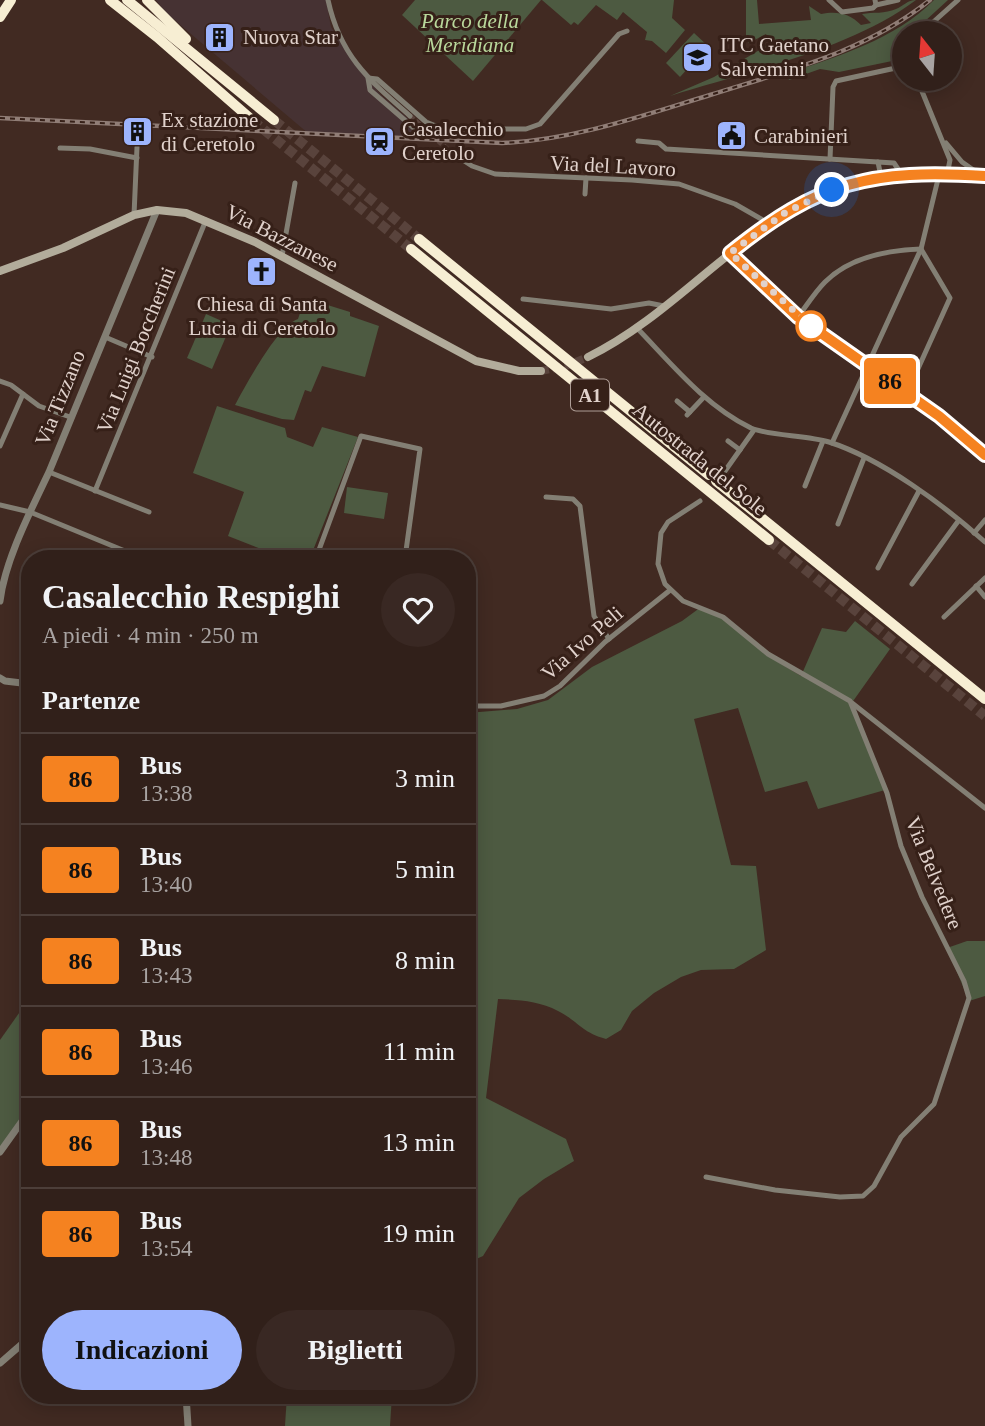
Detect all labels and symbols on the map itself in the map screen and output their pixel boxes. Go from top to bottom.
park label: Parco della Meridiana [420,9,519,57]
building icon: Nuova Star [203,20,237,54]
north arrow [892,21,962,91]
place label: Nuova Star [243,25,338,49]
place label: ITC Gaetano Salvemini [720,33,829,81]
school or university icon: ITC Gaetano Salvemini [680,40,714,74]
place label: Ex stazione di Ceretolo [161,108,258,156]
building icon: Ex stazione di Ceretolo [121,115,155,149]
place label: Casalecchio Ceretolo [402,117,503,165]
public building icon: Carabinieri [714,119,748,153]
station icon: Casalecchio Ceretolo [362,124,396,158]
place label: Carabinieri [754,124,849,148]
street label: Via del Lavoro [550,151,676,181]
your location [814,172,849,207]
street label: Via Bazzanese [222,199,342,277]
church icon: Chiesa di Santa Lucia di Ceretolo [245,255,279,289]
street label: Via Luigi Boccherini [92,263,180,437]
place label: Chiesa di Santa Lucia di Ceretolo [189,292,335,340]
unlabelled marker [796,311,826,341]
street label: Via Tizzano [30,347,90,449]
line badge: 86 [858,358,922,404]
road number: A1 [571,380,609,410]
street label: Autostrada del Sole [628,398,772,520]
street label: Via Ivo Peli [536,601,628,685]
street label: Via Belvedere [901,813,967,933]

